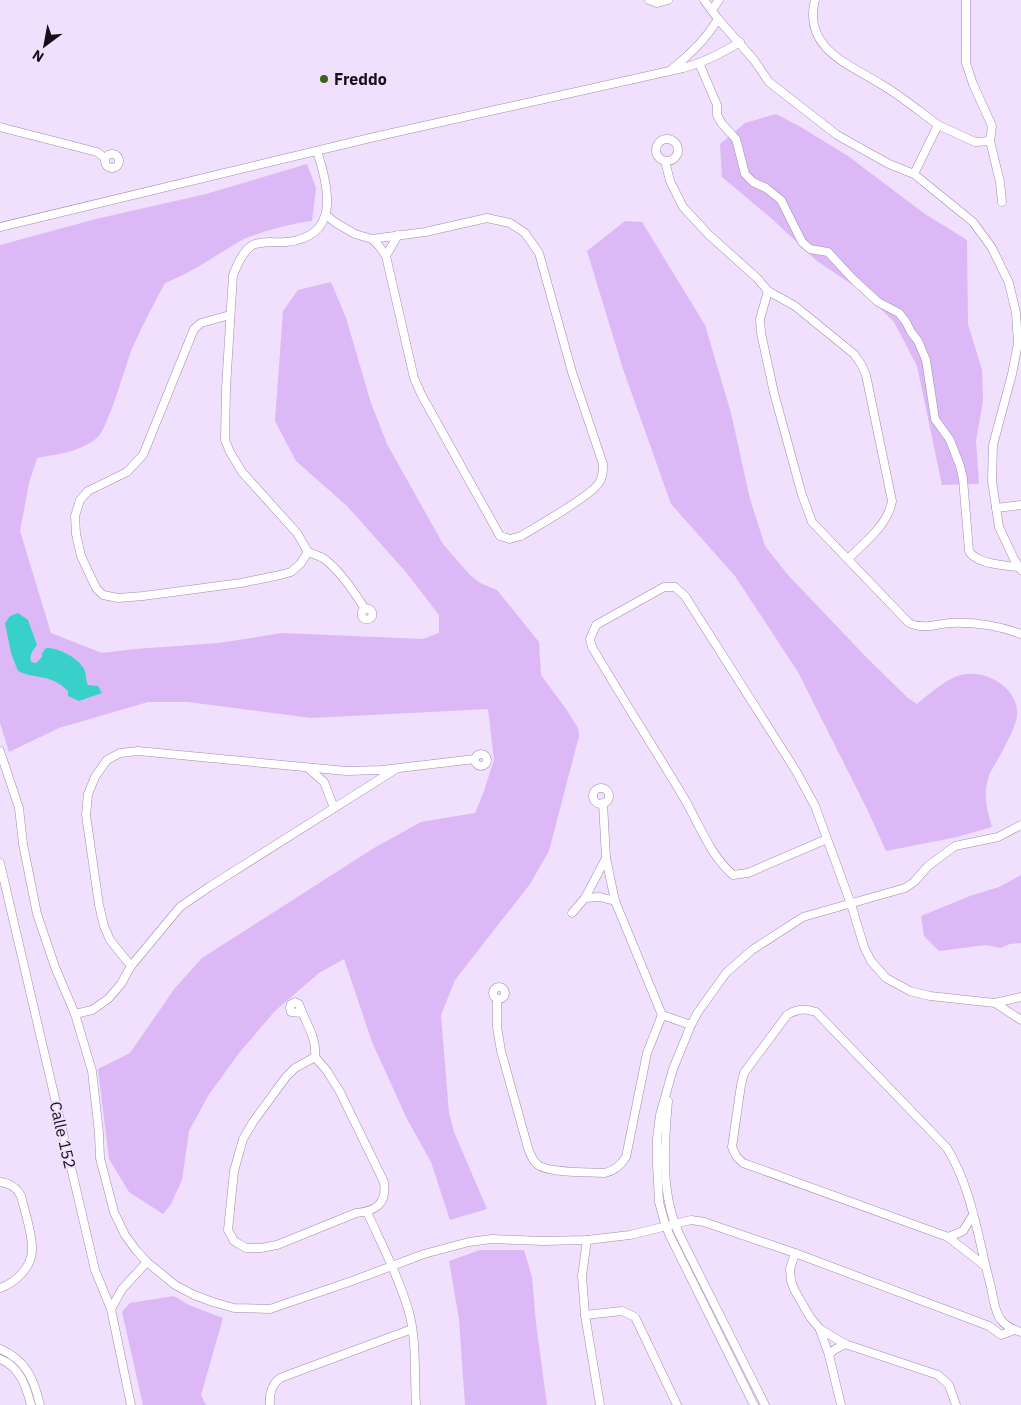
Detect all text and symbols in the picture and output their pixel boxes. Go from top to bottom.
north arrow [20,20,70,70]
text: N [29,46,47,66]
place label: Freddo [334,69,387,89]
marker: Freddo [318,73,330,85]
street label: Calle 152 [46,1099,80,1171]

